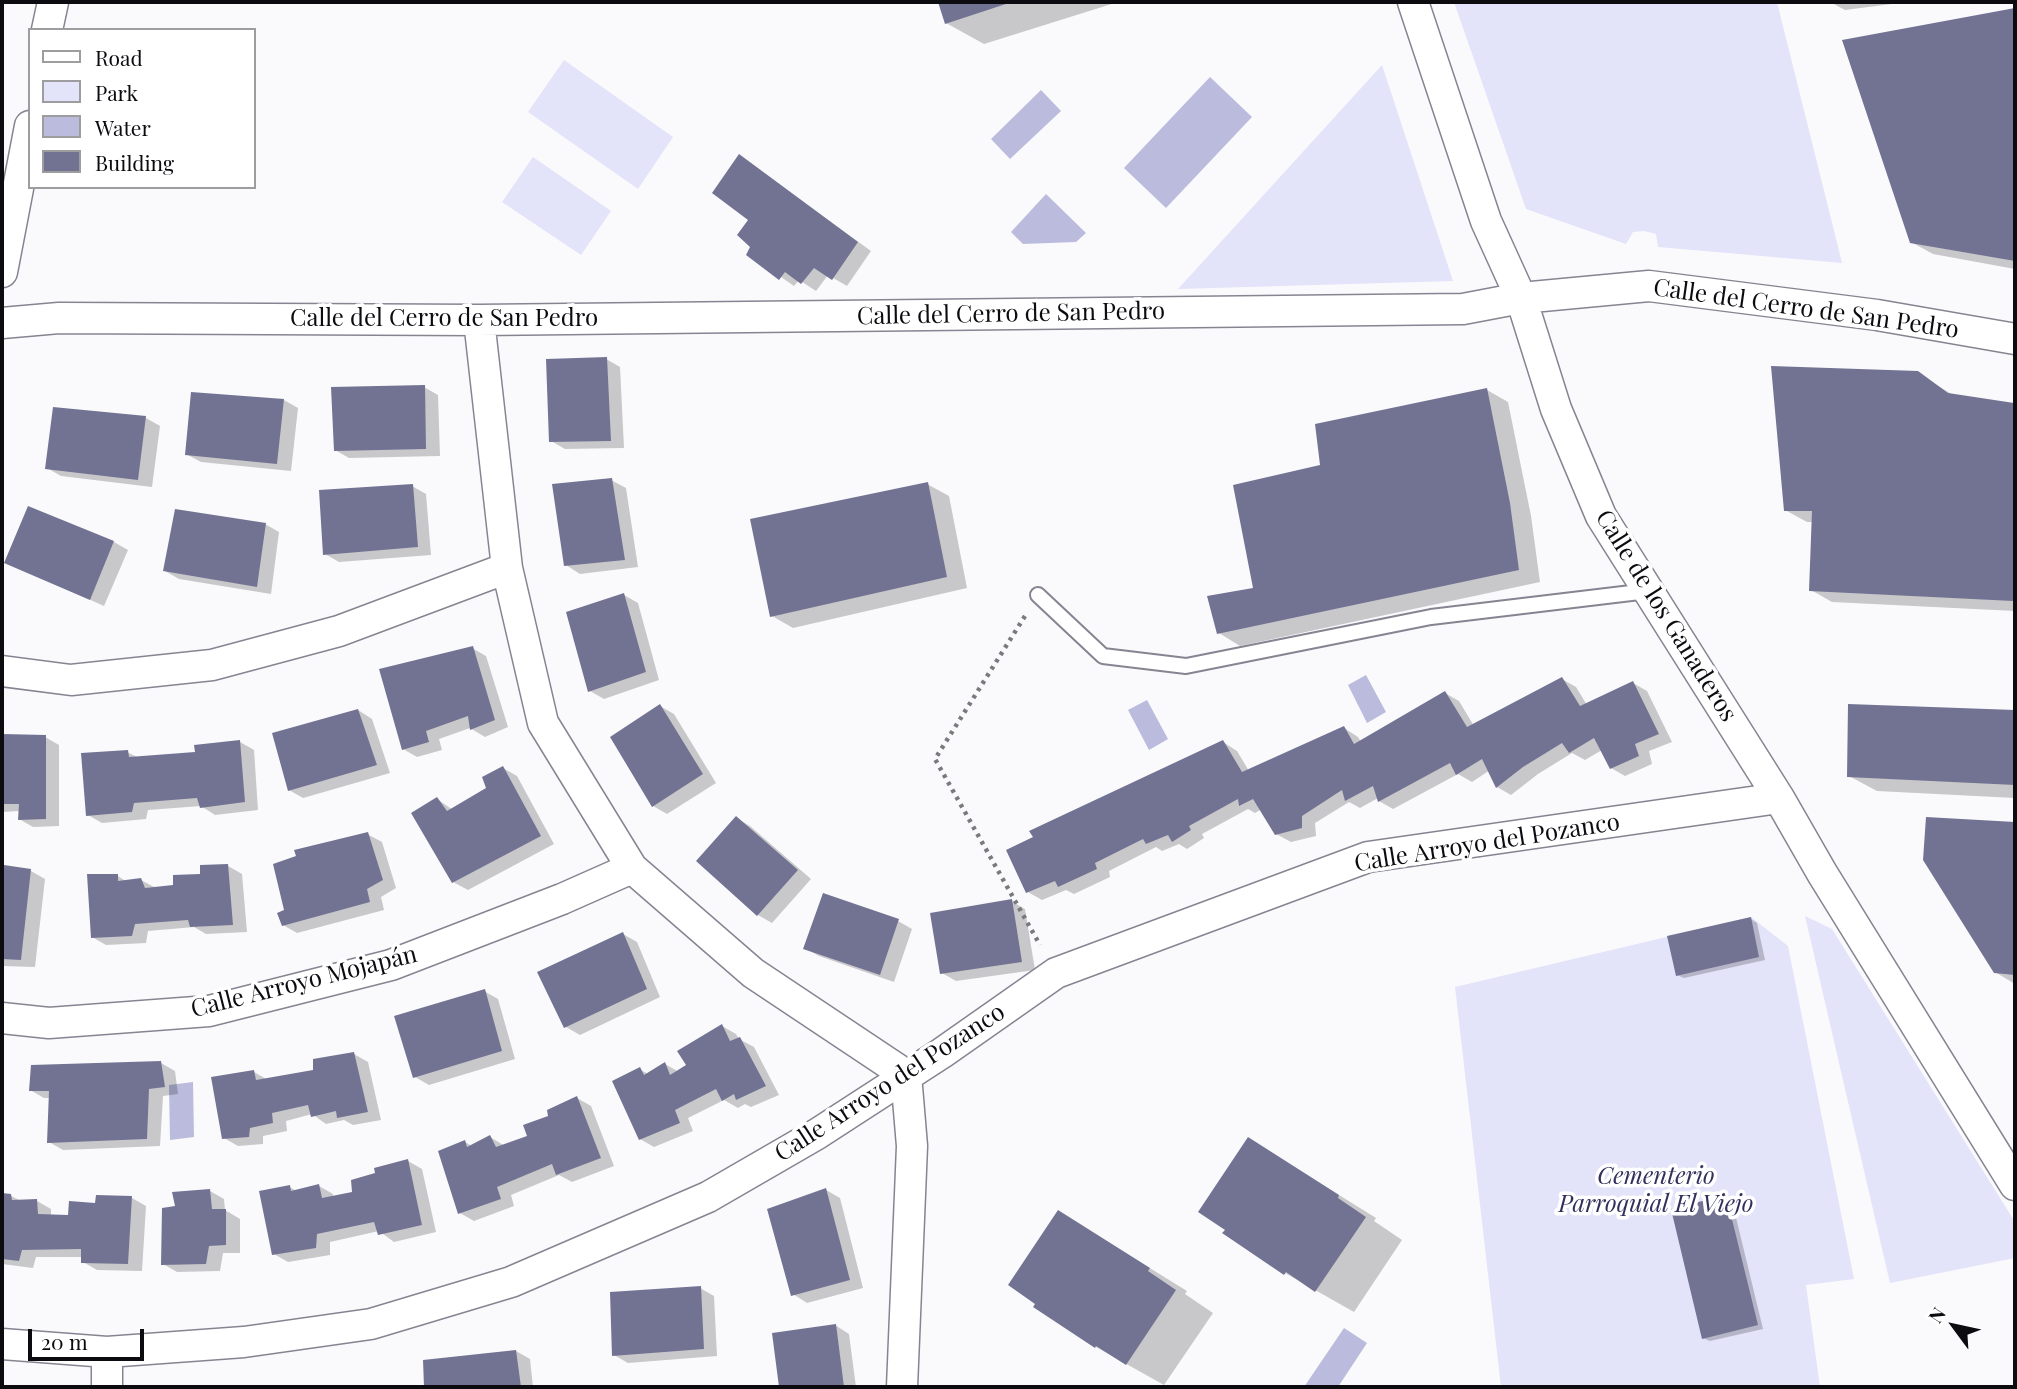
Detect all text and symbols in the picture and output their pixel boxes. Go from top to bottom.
legend [28,28,256,189]
text: Road [95,43,143,71]
text: Park [95,78,138,106]
text: Water [95,113,151,141]
text: Building [95,148,174,176]
street label: Calle del Cerro de San Pedro [1651,273,1961,345]
street label: Calle del Cerro de San Pedro [857,297,1165,331]
street label: Calle del Cerro de San Pedro [290,305,598,333]
street label: Calle de los Ganaderos [1589,505,1743,727]
street label: Calle Arroyo del Pozanco [1352,808,1622,878]
street label: Calle Arroyo Mojapán [188,940,420,1024]
street label: Calle Arroyo del Pozanco [770,998,1010,1168]
park label: Cementerio Parroquial El Viejo [1559,1163,1753,1219]
north arrow [1919,1291,1989,1361]
text: N [1922,1302,1951,1327]
scale bar [32,1316,147,1360]
text: 20 m [41,1327,88,1355]

